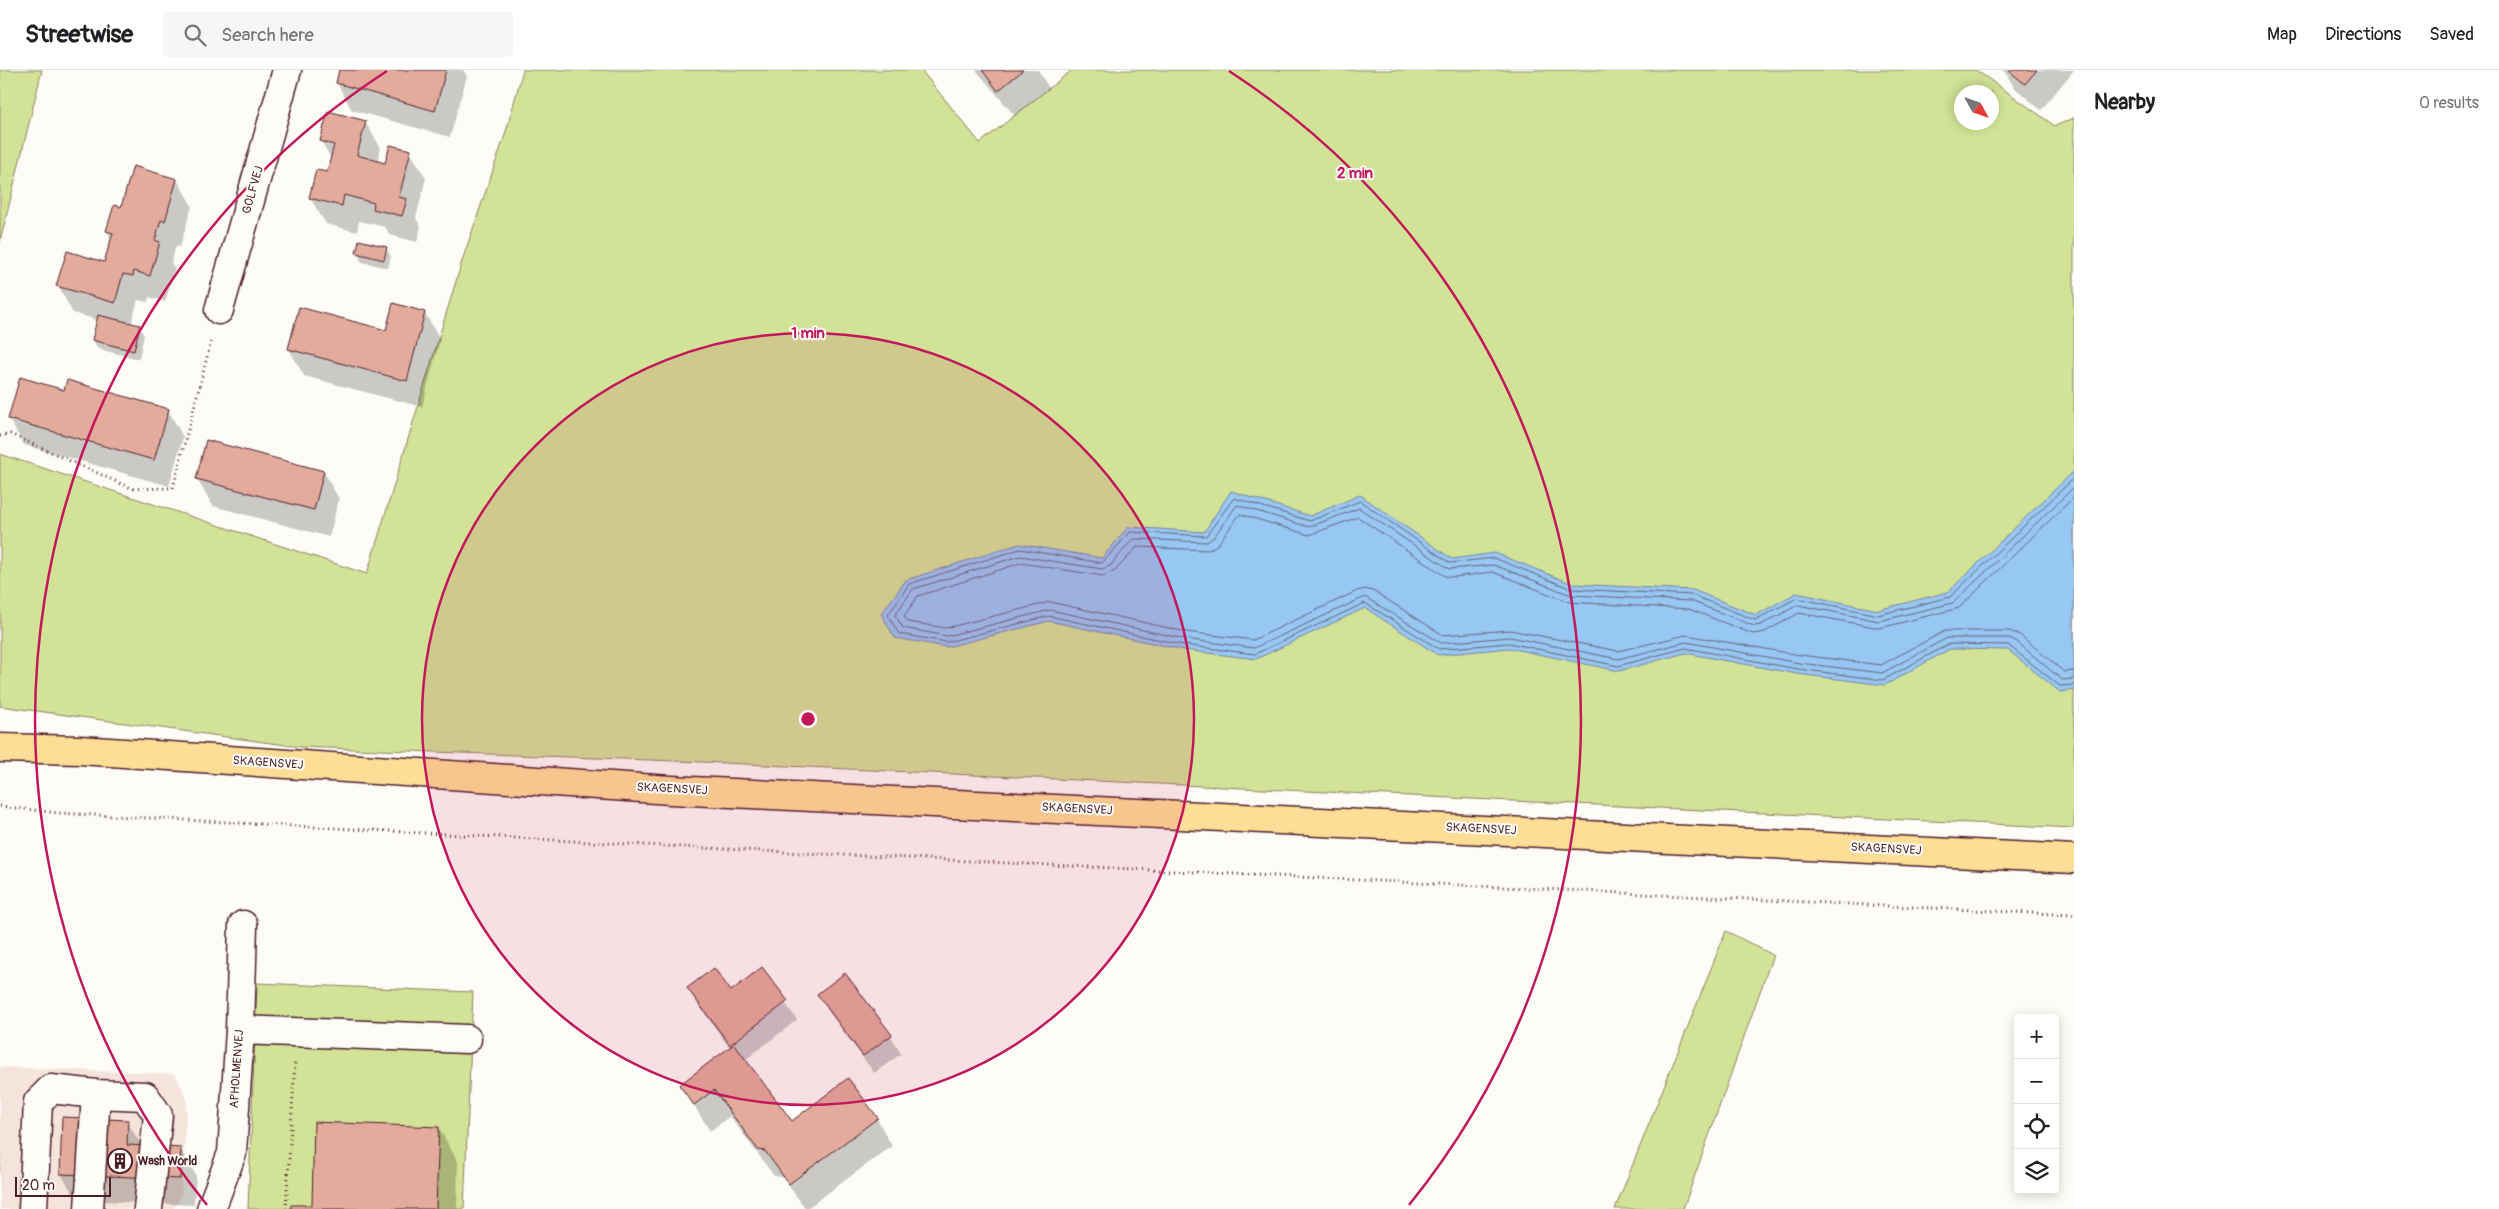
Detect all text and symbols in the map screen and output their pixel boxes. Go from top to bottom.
search box [163,12,513,57]
text: Streetwise [25,20,133,49]
icon: search [181,21,209,49]
text: Search here [221,23,314,47]
text: Map [2267,23,2297,46]
text: Directions [2325,23,2401,46]
text: Saved [2429,23,2474,46]
north arrow [1954,85,1999,130]
text: Nearby [2094,89,2155,116]
text: 0 results [2419,93,2479,113]
street label: GOLFVEJ [239,164,267,215]
text: 2 min [1337,164,1373,183]
text: 1 min [791,324,825,343]
centre of rings [799,710,817,728]
street label: SKAGENSVEJ [232,753,304,773]
street label: SKAGENSVEJ [636,780,708,798]
street label: SKAGENSVEJ [1041,800,1113,818]
street label: SKAGENSVEJ [1445,820,1517,838]
street label: SKAGENSVEJ [1850,840,1922,858]
map controls [2014,1014,2059,1194]
button: + [2014,1014,2059,1059]
street label: APHOLMENVEJ [227,1029,247,1109]
button: − [2014,1059,2059,1104]
button: locate [2014,1104,2059,1149]
building icon: Wash World [107,1148,133,1174]
button: layers [2014,1149,2059,1194]
place label: Wash World [138,1154,197,1169]
scale bar [15,1174,111,1197]
text: 20 m [22,1177,55,1194]

